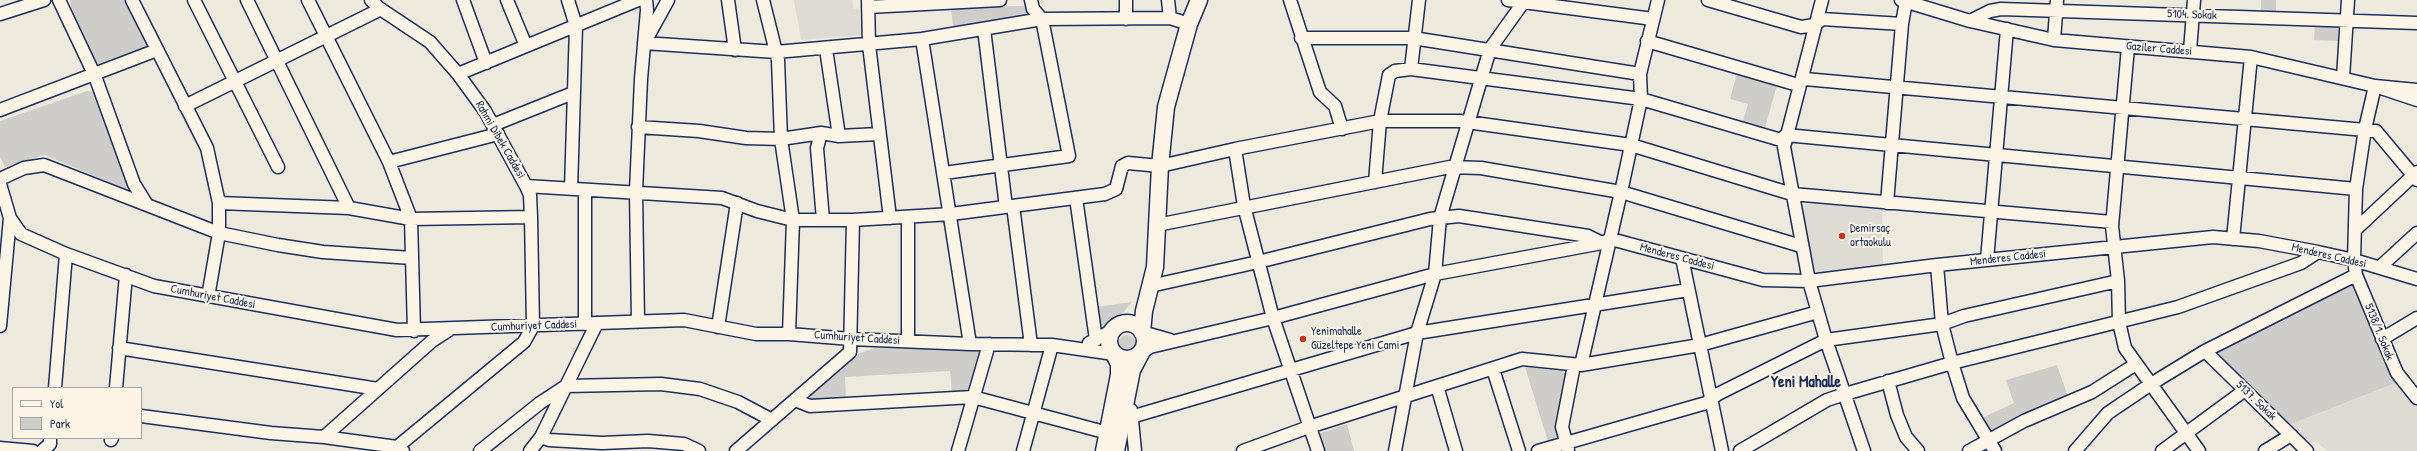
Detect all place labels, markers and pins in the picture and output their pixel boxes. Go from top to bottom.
place label: Demirsaç ortaokulu [1850,222,1891,250]
marker: Demirsaç ortaokulu [1837,231,1847,241]
place label: Yenimahalle Güzeltepe Yeni Cami [1311,325,1399,353]
marker: Yenimahalle Güzeltepe Yeni Cami [1298,334,1308,344]

